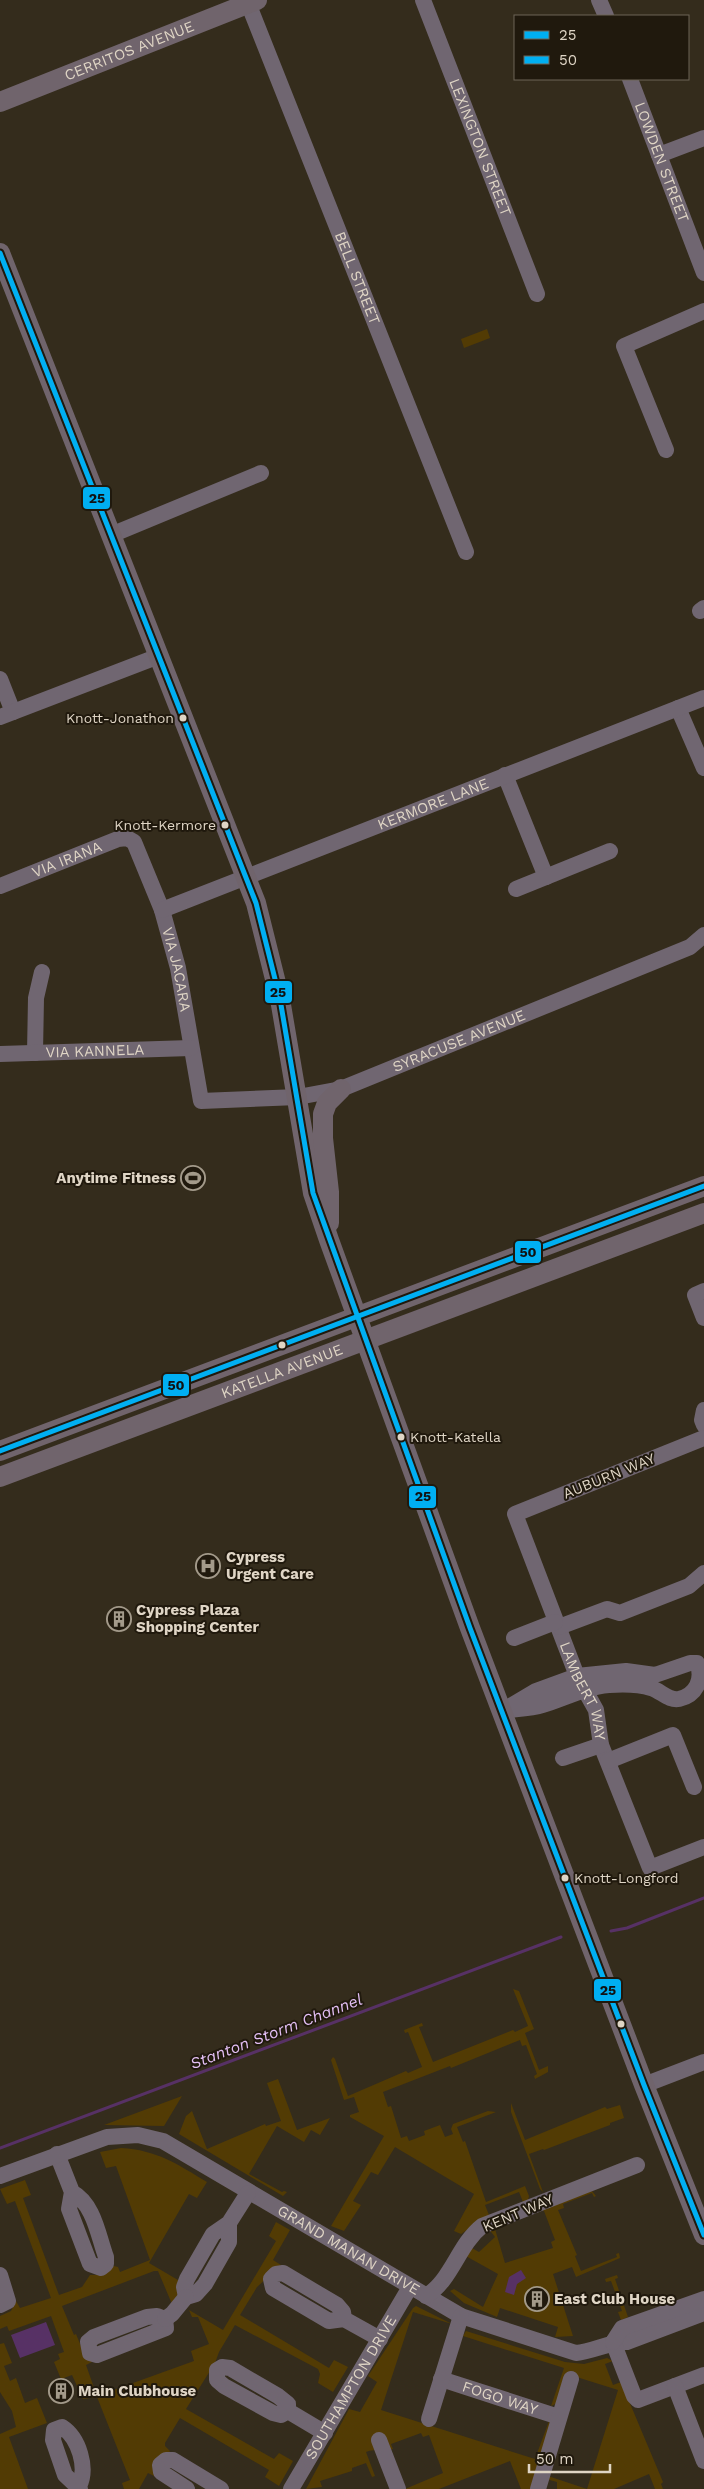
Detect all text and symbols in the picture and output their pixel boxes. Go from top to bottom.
legend [514,15,689,80]
street label: CERRITOS AVENUE [62,17,197,85]
text: 25 [559,26,576,44]
text: 50 [559,51,577,69]
street label: LEXINGTON STREET [445,76,515,219]
street label: LOWDEN STREET [631,100,693,225]
street label: BELL STREET [331,229,384,327]
line badge: 25 [82,486,111,510]
text: 25 [89,490,105,506]
place label: Knott-Jonathon [66,710,174,726]
marker: Knott-Jonathon [178,713,188,723]
street label: KERMORE LANE [375,774,491,834]
place label: Knott-Kermore [114,817,216,833]
marker: Knott-Kermore [220,820,230,830]
street label: VIA IRANA [29,837,105,881]
street label: VIA JACARA [158,925,194,1013]
line badge: 25 [264,980,293,1004]
text: 25 [270,984,286,1000]
street label: SYRACUSE AVENUE [390,1006,528,1076]
street label: VIA KANNELA [45,1040,145,1062]
sports icon: Anytime Fitness [180,1165,206,1191]
place label: Anytime Fitness [56,1169,176,1187]
line badge: 50 [514,1240,542,1264]
text: 50 [519,1244,537,1260]
street label: KATELLA AVENUE [219,1340,345,1402]
unlabelled marker [277,1340,287,1350]
line badge: 50 [162,1373,190,1397]
text: 50 [167,1377,185,1393]
place label: Knott-Katella [410,1429,501,1445]
marker: Knott-Katella [396,1432,406,1442]
street label: AUBURN WAY [560,1449,658,1503]
line badge: 25 [408,1485,437,1509]
text: 25 [415,1488,431,1504]
place label: Cypress Urgent Care [226,1548,314,1583]
hospital icon: Cypress Urgent Care [195,1553,221,1579]
place label: Cypress Plaza Shopping Center [136,1601,260,1636]
building icon: Cypress Plaza Shopping Center [106,1606,132,1632]
street label: LAMBERT WAY [556,1639,609,1742]
place label: Knott-Longford [574,1870,679,1886]
marker: Knott-Longford [560,1873,570,1883]
line badge: 25 [593,1978,622,2002]
text: 25 [600,1982,616,1998]
water label: Stanton Storm Channel [187,1990,365,2073]
unlabelled marker [616,2019,626,2029]
street label: KENT WAY [480,2190,556,2236]
street label: GRAND MANAN DRIVE [274,2201,423,2299]
building icon: East Club House [524,2286,550,2312]
place label: East Club House [554,2290,675,2308]
street label: SOUTHAMPTON DRIVE [301,2312,400,2463]
street label: FOGO WAY [460,2377,540,2419]
building icon: Main Clubhouse [48,2378,74,2404]
place label: Main Clubhouse [78,2382,197,2400]
scale bar [529,2442,610,2474]
text: 50 m [536,2450,573,2468]

